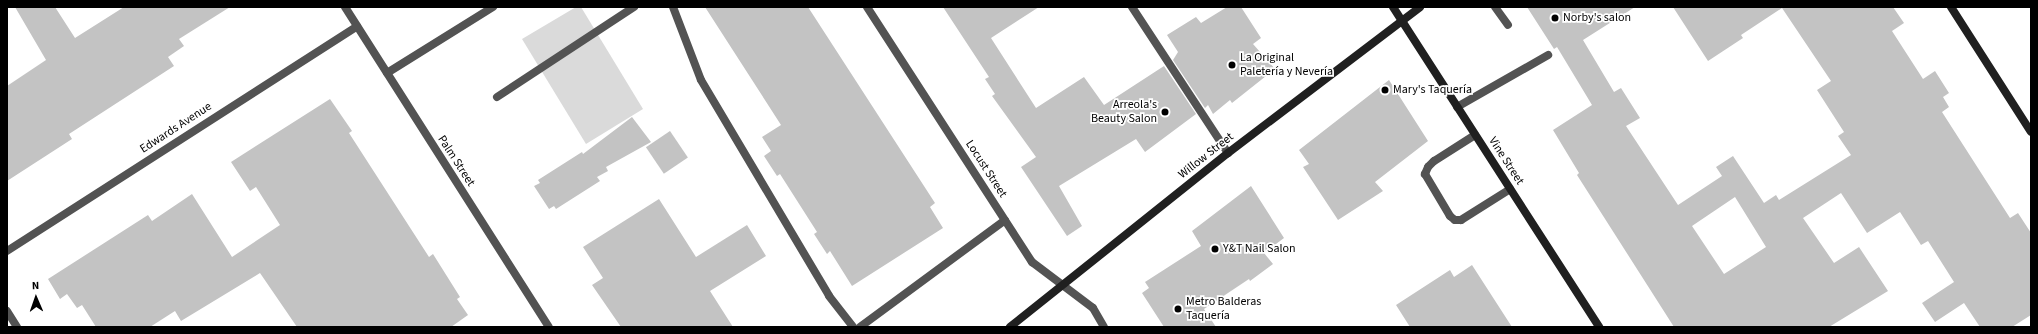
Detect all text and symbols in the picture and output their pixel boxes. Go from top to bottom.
place label: Norby's salon [1563,11,1631,25]
marker: Norby's salon [1550,13,1560,23]
place label: La Original Paletería y Nevería [1240,51,1333,79]
marker: La Original Paletería y Nevería [1227,60,1237,70]
place label: Mary's Taquería [1393,83,1472,97]
marker: Mary's Taquería [1380,85,1390,95]
place label: Arreola's Beauty Salon [1091,98,1157,126]
street label: Edwards Avenue [137,99,215,157]
marker: Arreola's Beauty Salon [1160,107,1170,117]
street label: Willow Street [1176,130,1236,182]
street label: Palm Street [434,133,478,189]
street label: Vine Street [1485,134,1527,188]
street label: Locust Street [962,138,1010,200]
place label: Y&T Nail Salon [1223,242,1296,256]
marker: Y&T Nail Salon [1210,244,1220,254]
north arrow [16,278,56,318]
text: N [32,278,39,293]
place label: Metro Balderas Taquería [1186,295,1261,323]
marker: Metro Balderas Taquería [1173,304,1183,314]

